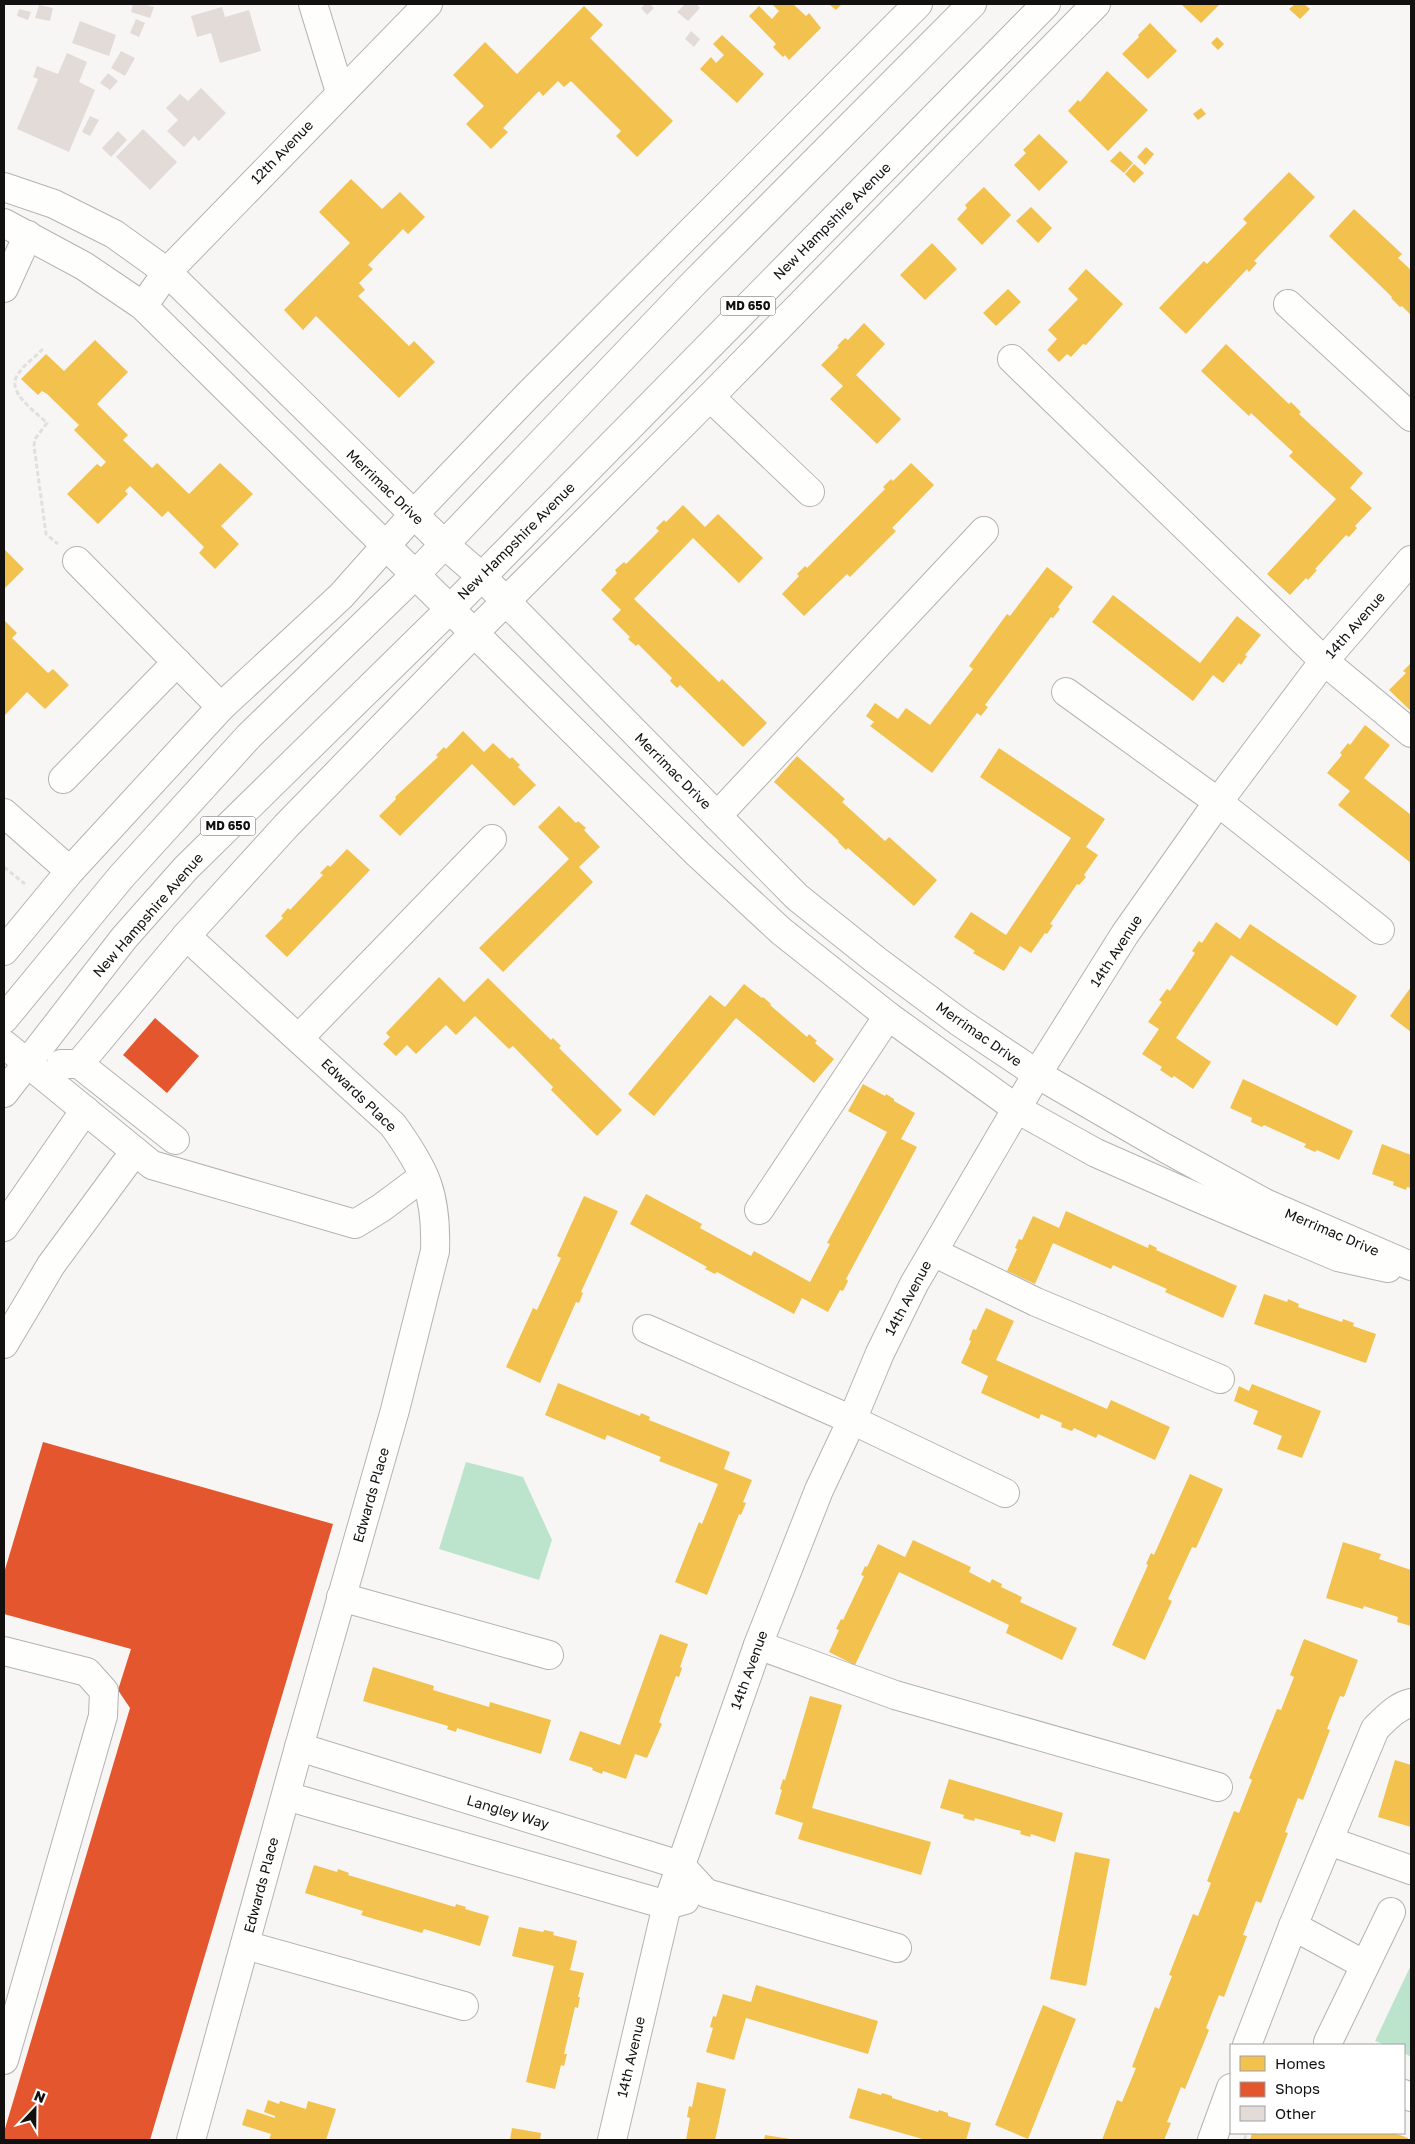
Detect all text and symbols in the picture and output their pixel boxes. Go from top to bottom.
street label: 12th Avenue [247,116,316,187]
street label: New Hampshire Avenue [769,158,894,283]
road number: MD 650 [720,296,776,316]
street label: Merrimac Drive [343,445,428,528]
street label: New Hampshire Avenue [453,478,578,603]
street label: 14th Avenue [1321,588,1388,661]
street label: Merrimac Drive [632,729,715,812]
road number: MD 650 [200,816,256,836]
street label: New Hampshire Avenue [89,849,206,980]
street label: 14th Avenue [1086,912,1145,990]
street label: Merrimac Drive [933,998,1026,1070]
street label: Edwards Place [318,1054,401,1135]
street label: Merrimac Drive [1282,1204,1382,1259]
street label: 14th Avenue [881,1257,934,1338]
street label: Edwards Place [349,1445,392,1544]
street label: 14th Avenue [726,1628,771,1711]
street label: Langley Way [465,1791,551,1832]
street label: Edwards Place [240,1835,281,1934]
street label: 14th Avenue [613,2015,648,2099]
legend [1230,2044,1405,2134]
text: Homes [1275,2054,1325,2072]
text: Shops [1275,2079,1320,2097]
north arrow [10,2084,60,2134]
text: N [32,2087,48,2106]
text: Other [1275,2104,1316,2122]

